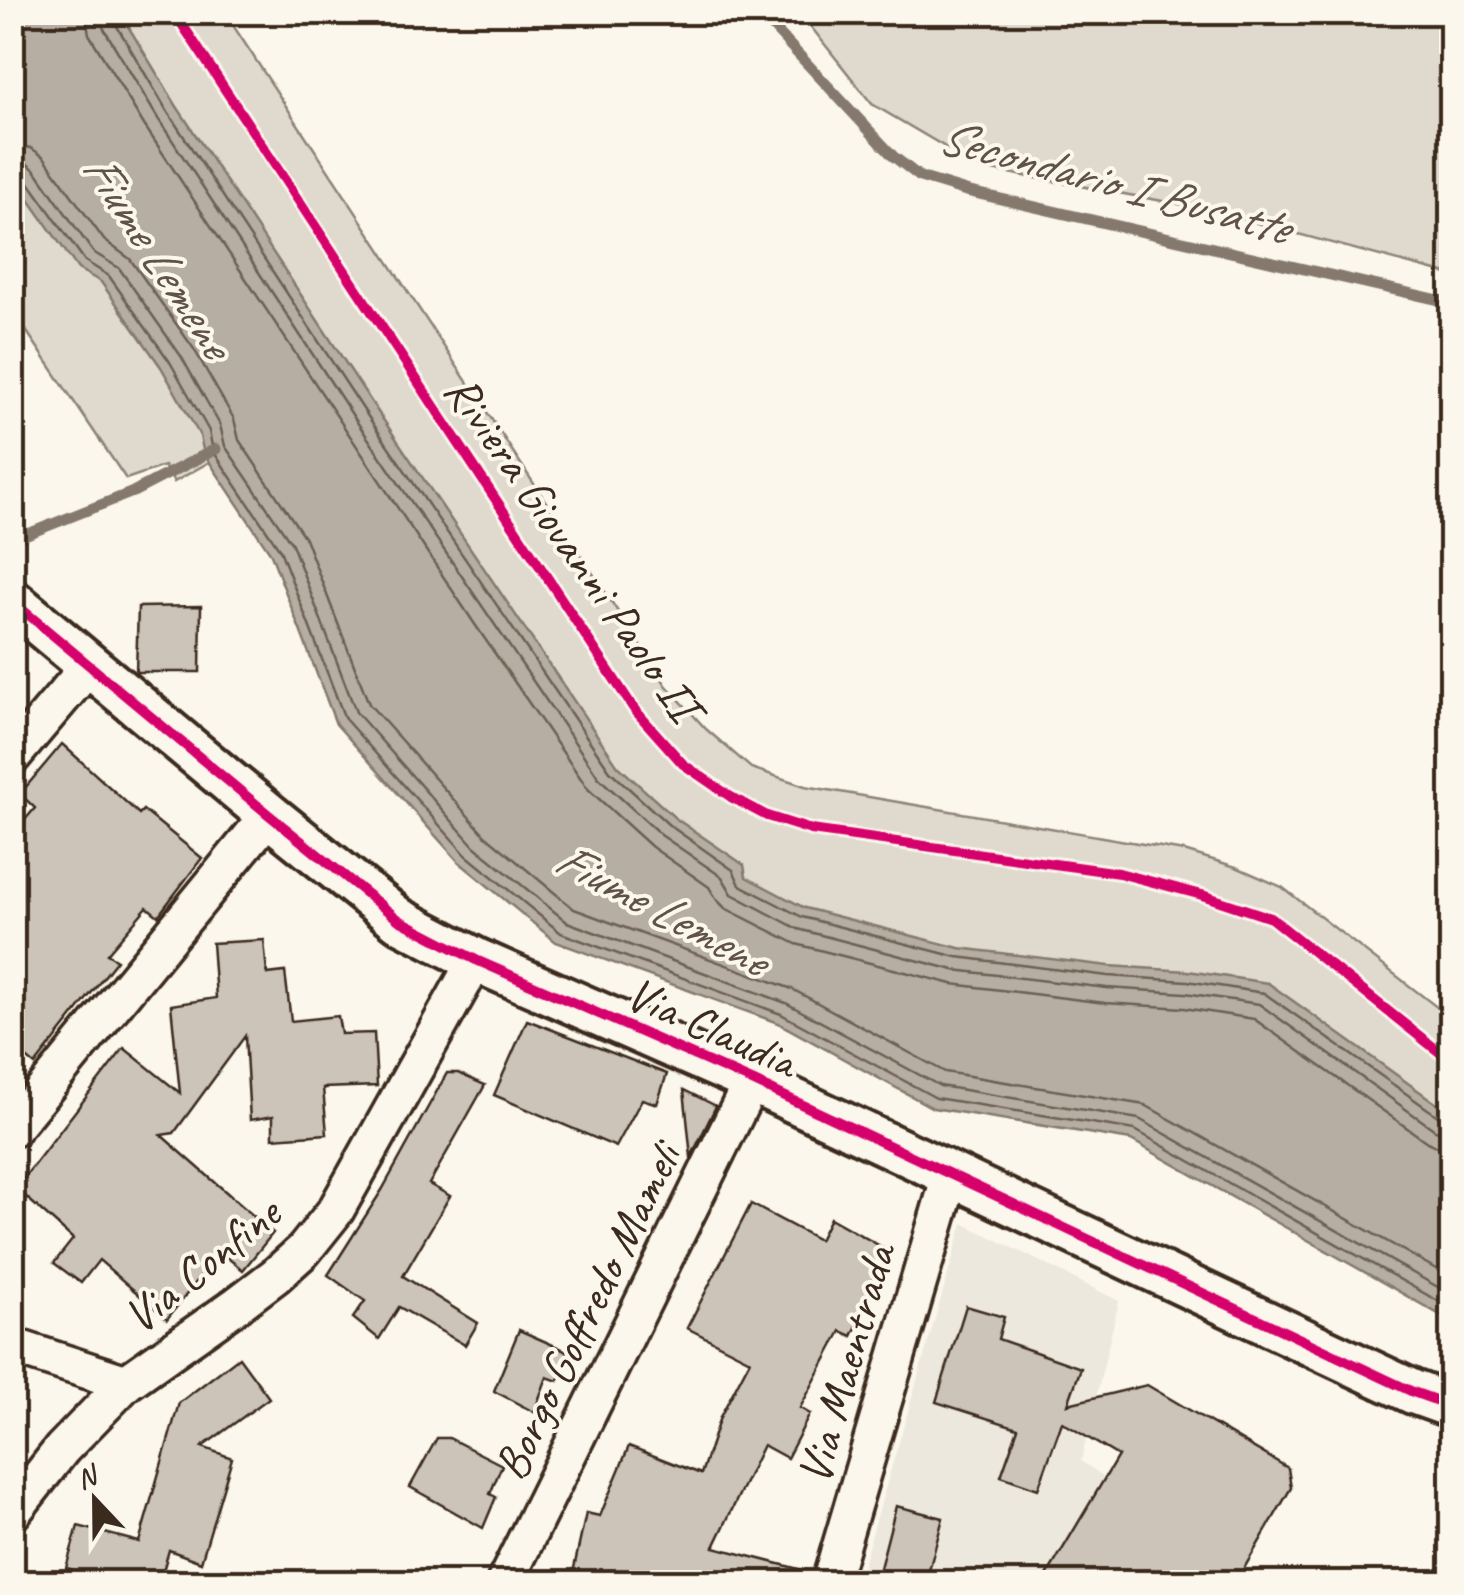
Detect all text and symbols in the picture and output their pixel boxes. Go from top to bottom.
water label: Secondario I Busatte [932,104,1302,260]
water label: Fiume Lemene [69,141,251,374]
street label: Riviera Giovanni Paolo II [431,363,721,740]
water label: Fiume Lemene [545,826,784,993]
street label: Via Claudia [617,963,810,1093]
street label: Borgo Goffredo Mameli [480,1129,696,1489]
street label: Via Confine [111,1181,295,1346]
street label: Via Maentrada [783,1234,910,1491]
north arrow [45,1450,145,1550]
text: N [71,1456,105,1497]

